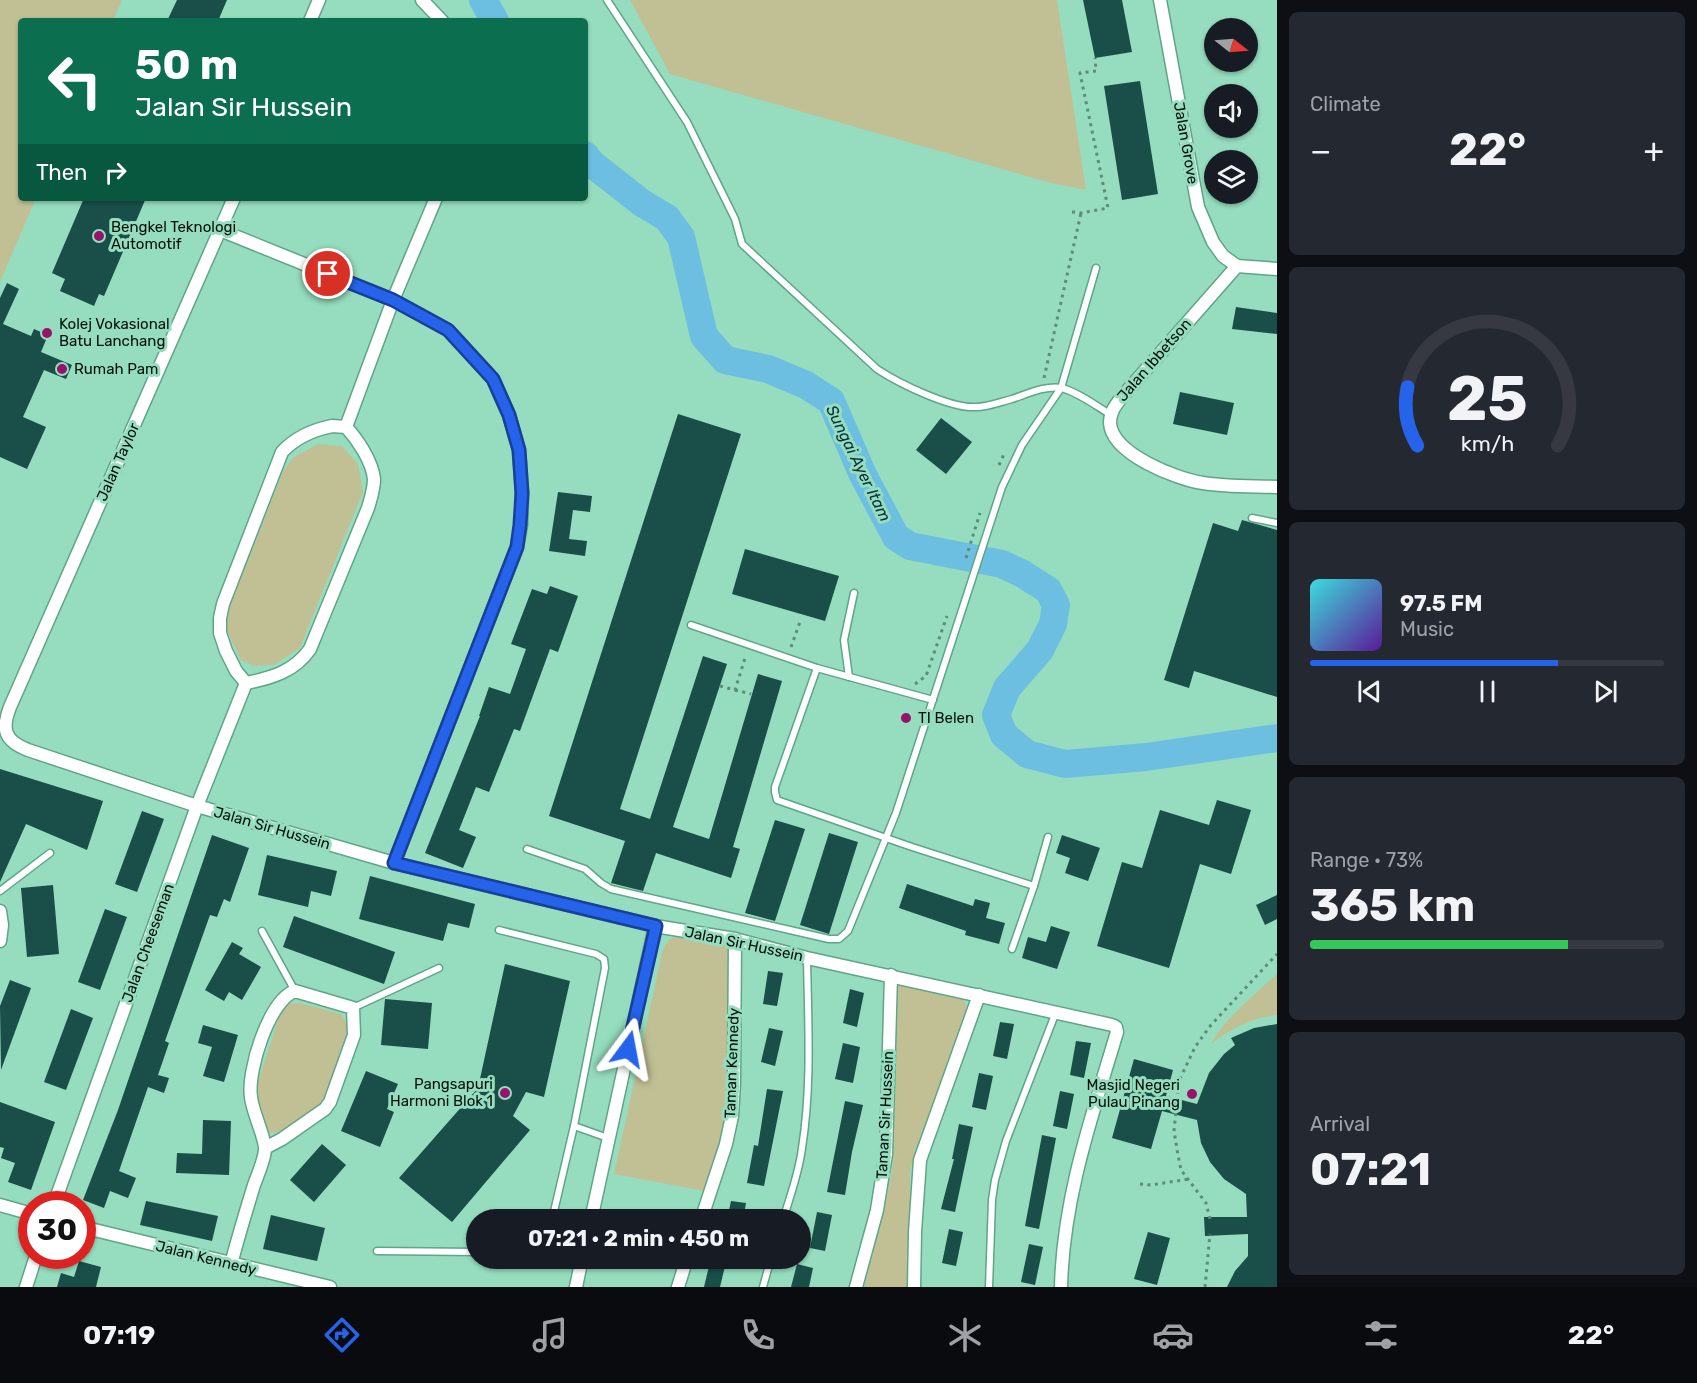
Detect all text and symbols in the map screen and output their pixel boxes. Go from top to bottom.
north arrow [1204,18,1258,72]
map controls [1204,18,1258,204]
text: 50 m [135,40,238,90]
icon: left [36,42,114,120]
button: sound [1204,84,1258,138]
text: Jalan Sir Hussein [135,91,352,123]
text: Climate [1310,92,1381,116]
street label: Jalan Grove [1170,101,1202,185]
text: 22° [1449,123,1526,176]
text: − [1310,131,1331,170]
text: + [1643,131,1664,170]
button: layers [1204,150,1258,204]
icon: right [99,156,132,189]
text: Then [36,159,87,186]
place label: Bengkel Teknologi Automotif [111,218,236,253]
marker: Bengkel Teknologi Automotif [92,229,106,243]
pin [302,248,353,299]
icon: arrive [311,257,344,290]
place label: Kolej Vokasional Batu Lanchang [59,315,170,350]
street label: Jalan Ibbetson [1113,315,1195,405]
marker: Kolej Vokasional Batu Lanchang [40,326,54,340]
place label: Rumah Pam [74,360,158,378]
marker: Rumah Pam [55,362,69,376]
text: 25 [1447,362,1527,436]
water label: Sungai Ayer Itam [822,402,895,525]
street label: Jalan Taylor [93,420,143,504]
text: km/h [1460,431,1514,456]
text: 97.5 FM [1400,590,1482,617]
text: Music [1400,617,1454,641]
icon: previous [1353,675,1386,708]
icon: pause [1471,675,1504,708]
icon: next [1589,675,1622,708]
place label: TI Belen [918,709,974,727]
marker: TI Belen [899,711,913,725]
street label: Jalan Sir Hussein [212,803,332,853]
text: Range · 73% [1310,848,1423,872]
text: 365 km [1310,879,1475,932]
street label: Jalan Cheeseman [118,881,178,1005]
street label: Jalan Sir Hussein [683,923,805,965]
street label: Taman Kennedy [721,1007,743,1119]
position arrow [596,1017,660,1081]
street label: Taman Sir Hussein [873,1051,897,1179]
place label: Pangsapuri Harmoni Blok 1 [390,1075,493,1110]
place label: Masjid Negeri Pulau Pinang [1087,1076,1180,1111]
marker: Pangsapuri Harmoni Blok 1 [498,1086,512,1100]
marker: Masjid Negeri Pulau Pinang [1185,1087,1199,1101]
text: Arrival [1310,1112,1370,1136]
text: 07:21 [1310,1143,1431,1196]
speed limit sign: 30 [18,1191,96,1269]
text: 07:21 · 2 min · 450 m [528,1225,749,1252]
street label: Jalan Kennedy [154,1237,258,1279]
icon: directions [321,1314,363,1356]
icon: music [529,1314,571,1356]
icon: phone [737,1314,779,1356]
icon: climate [944,1314,986,1356]
icon: car [1152,1314,1194,1356]
icon: filters [1360,1314,1402,1356]
text: 07:19 [83,1319,155,1351]
text: 22° [1568,1319,1614,1351]

